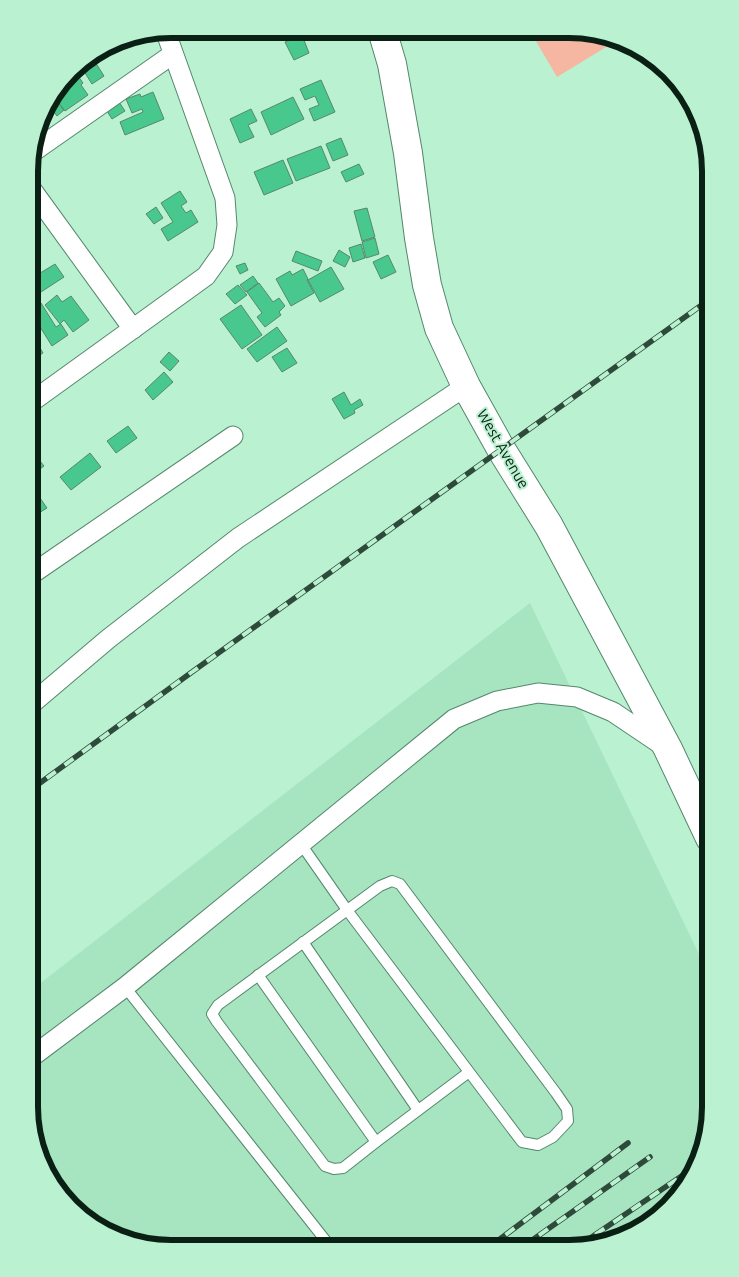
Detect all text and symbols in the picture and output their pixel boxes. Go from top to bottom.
street label: West Avenue [474,406,533,491]

